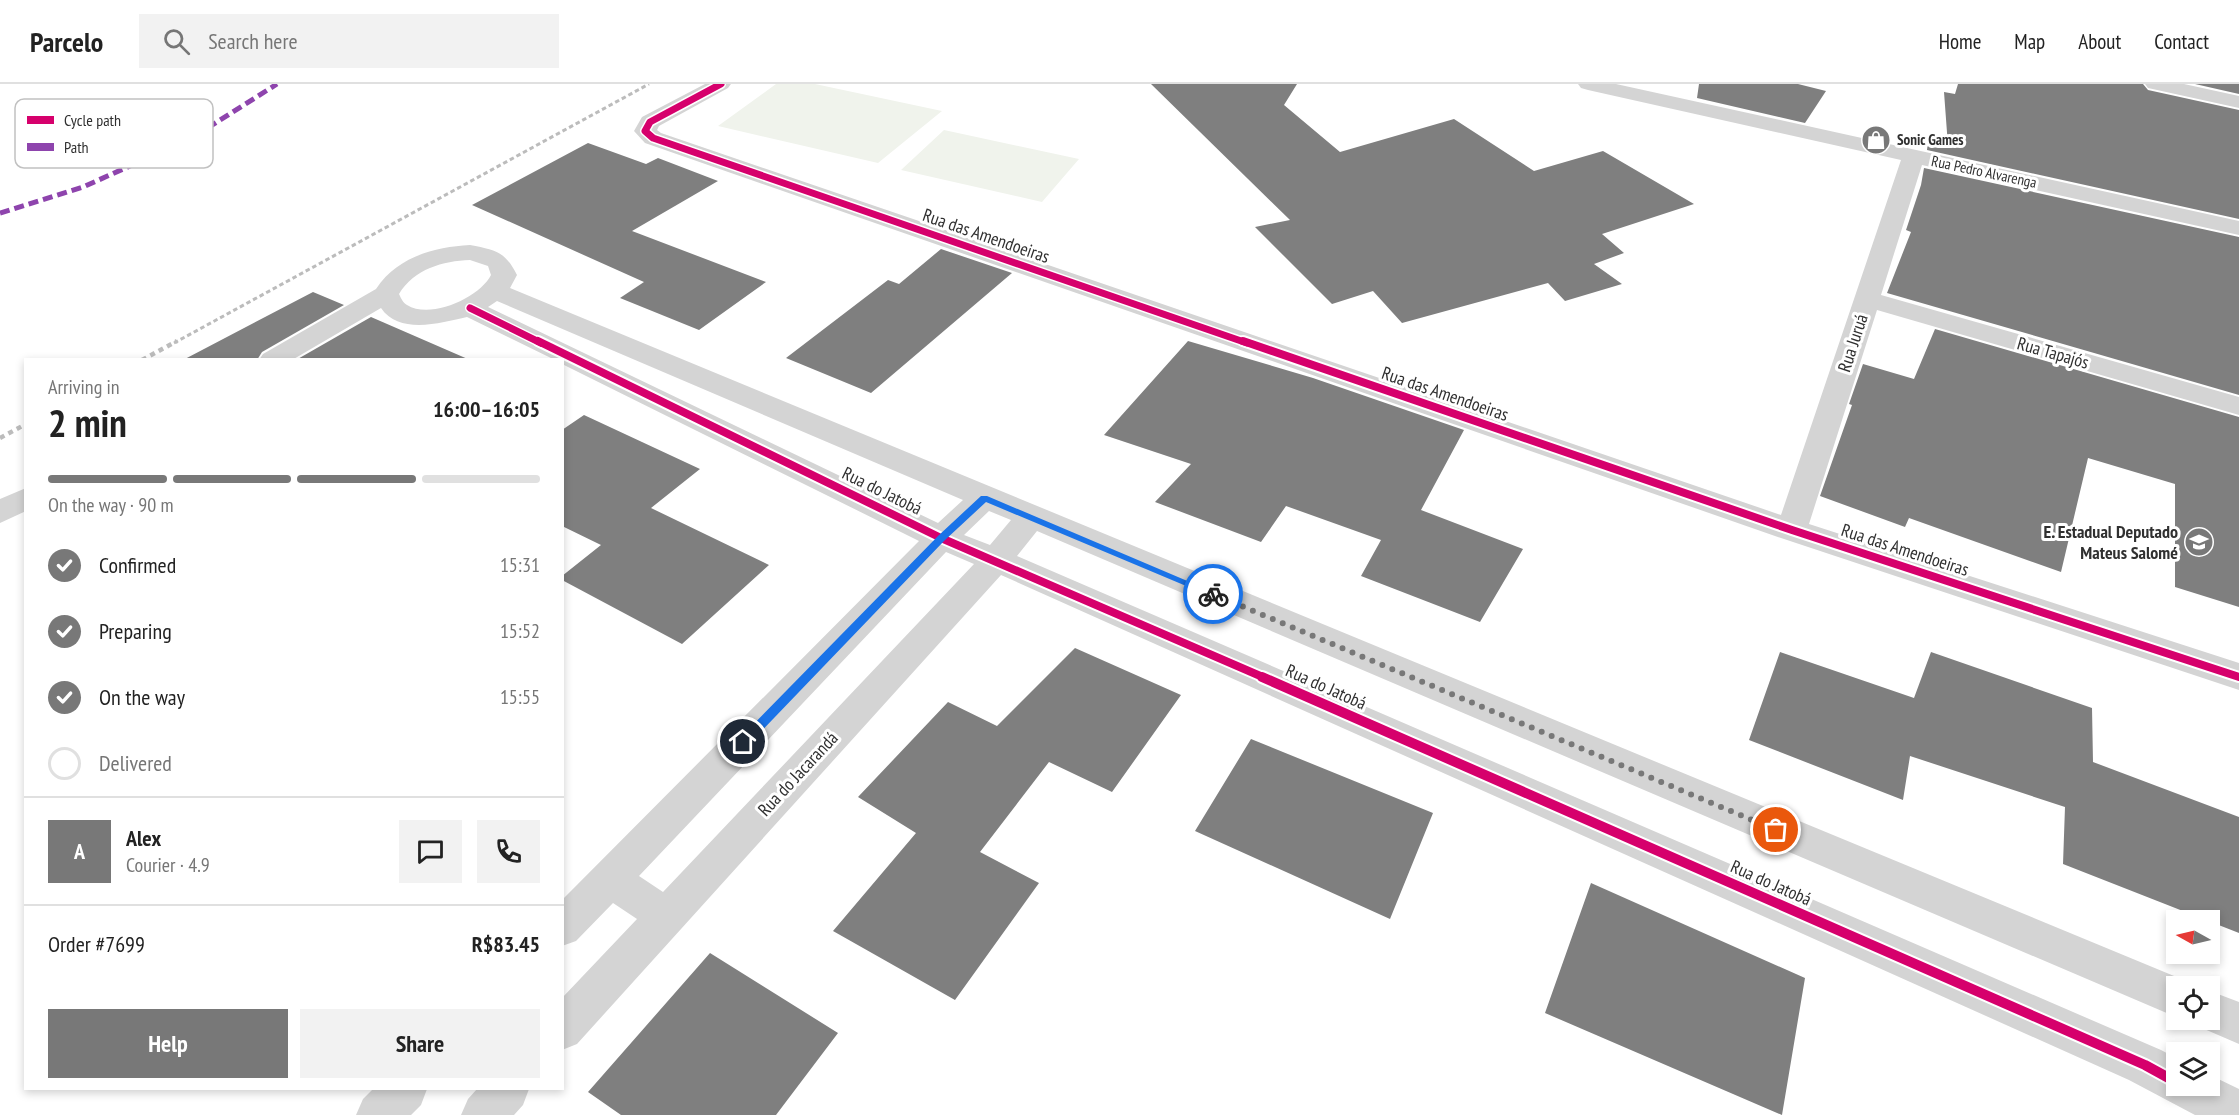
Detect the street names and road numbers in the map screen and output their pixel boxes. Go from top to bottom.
street label: Rua Pedro Alvarenga [1930,151,2038,192]
street label: Rua das Amendoeiras [920,203,1053,268]
street label: Rua Juruá [1832,311,1873,375]
street label: Rua Tapajós [2015,331,2092,374]
street label: Rua das Amendoeiras [1379,361,1512,426]
street label: Rua do Jatobá [839,461,926,520]
street label: Rua das Amendoeiras [1839,518,1972,581]
street label: Rua do Jatobá [1282,659,1370,715]
street label: Rua do Jacarandá [753,727,843,821]
street label: Rua do Jatobá [1727,855,1815,911]

